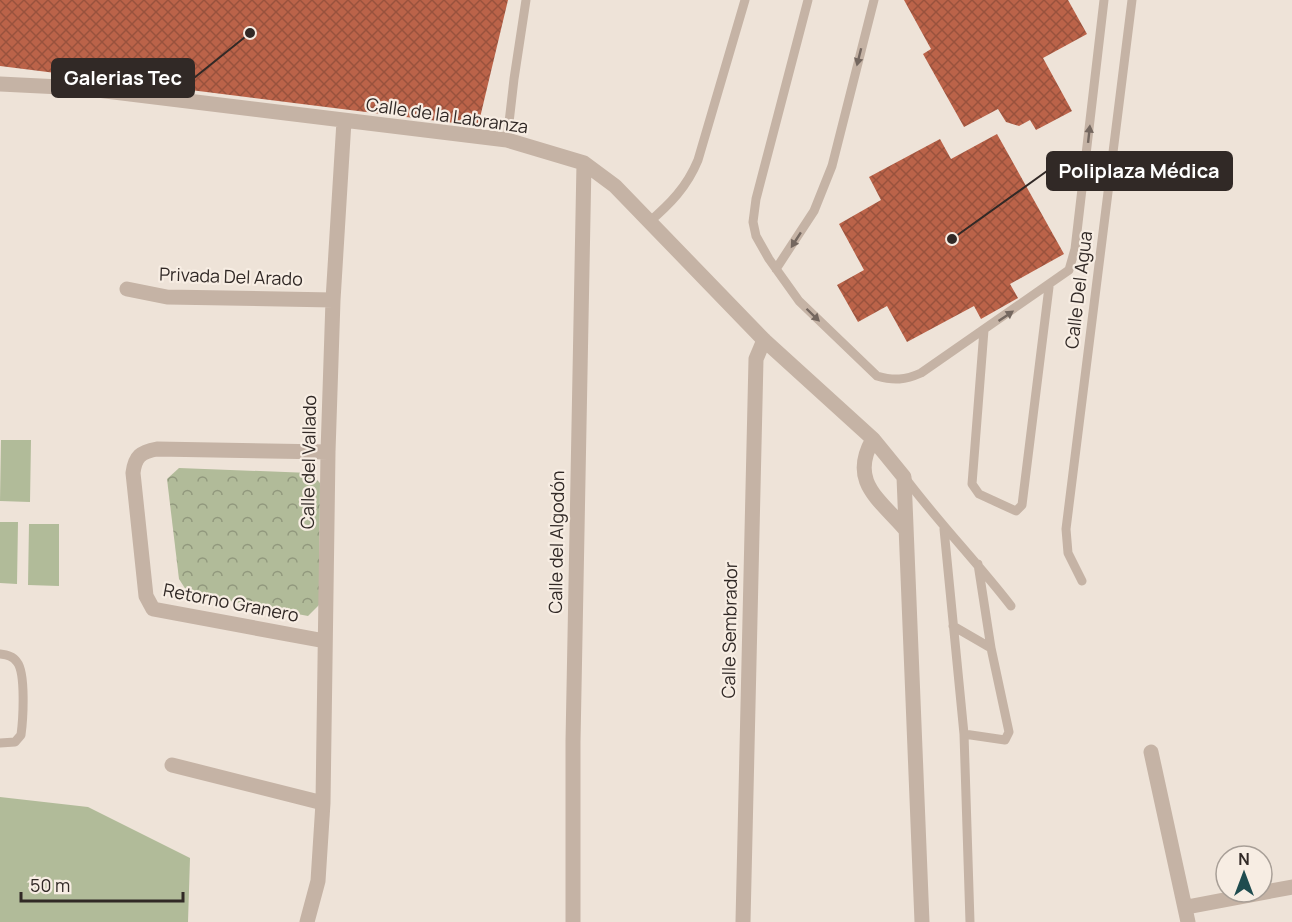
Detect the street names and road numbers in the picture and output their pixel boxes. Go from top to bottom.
street label: Calle de la Labranza [364,92,530,138]
street label: Calle Del Agua [1059,230,1097,350]
street label: Privada Del Arado [159,262,303,291]
street label: Calle del Vallado [295,395,321,529]
street label: Calle del Algodón [543,470,569,614]
street label: Calle Sembrador [716,561,742,698]
street label: Retorno Granero [161,577,301,627]

